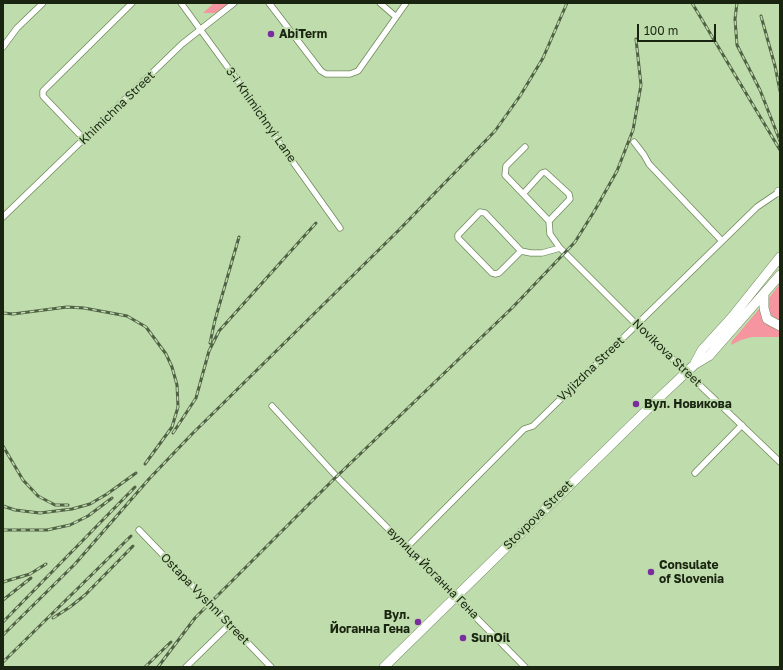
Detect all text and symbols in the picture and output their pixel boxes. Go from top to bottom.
scale bar [639,16,718,42]
text: 100 m [644,23,678,38]
place label: AbiTerm [279,27,327,41]
marker: AbiTerm [266,29,276,39]
street label: 3-i Khimichnyi Lane [223,65,299,165]
street label: Khimichna Street [76,68,158,148]
street label: Novikova Street [629,316,705,390]
street label: Vyjizdna Street [555,333,627,405]
place label: Вул. Новикова [644,397,732,411]
marker: Вул. Новикова [631,399,641,409]
street label: Stovpova Street [500,477,576,553]
street label: вулиця Йоганна Гена [384,524,482,622]
street label: Ostapa Vyshni Street [158,550,252,648]
place label: Consulate of Slovenia [659,558,724,586]
marker: Consulate of Slovenia [646,567,656,577]
place label: Вул. Йоганна Гена [330,608,410,636]
marker: Вул. Йоганна Гена [413,617,423,627]
place label: SunOil [471,631,510,645]
marker: SunOil [458,633,468,643]

